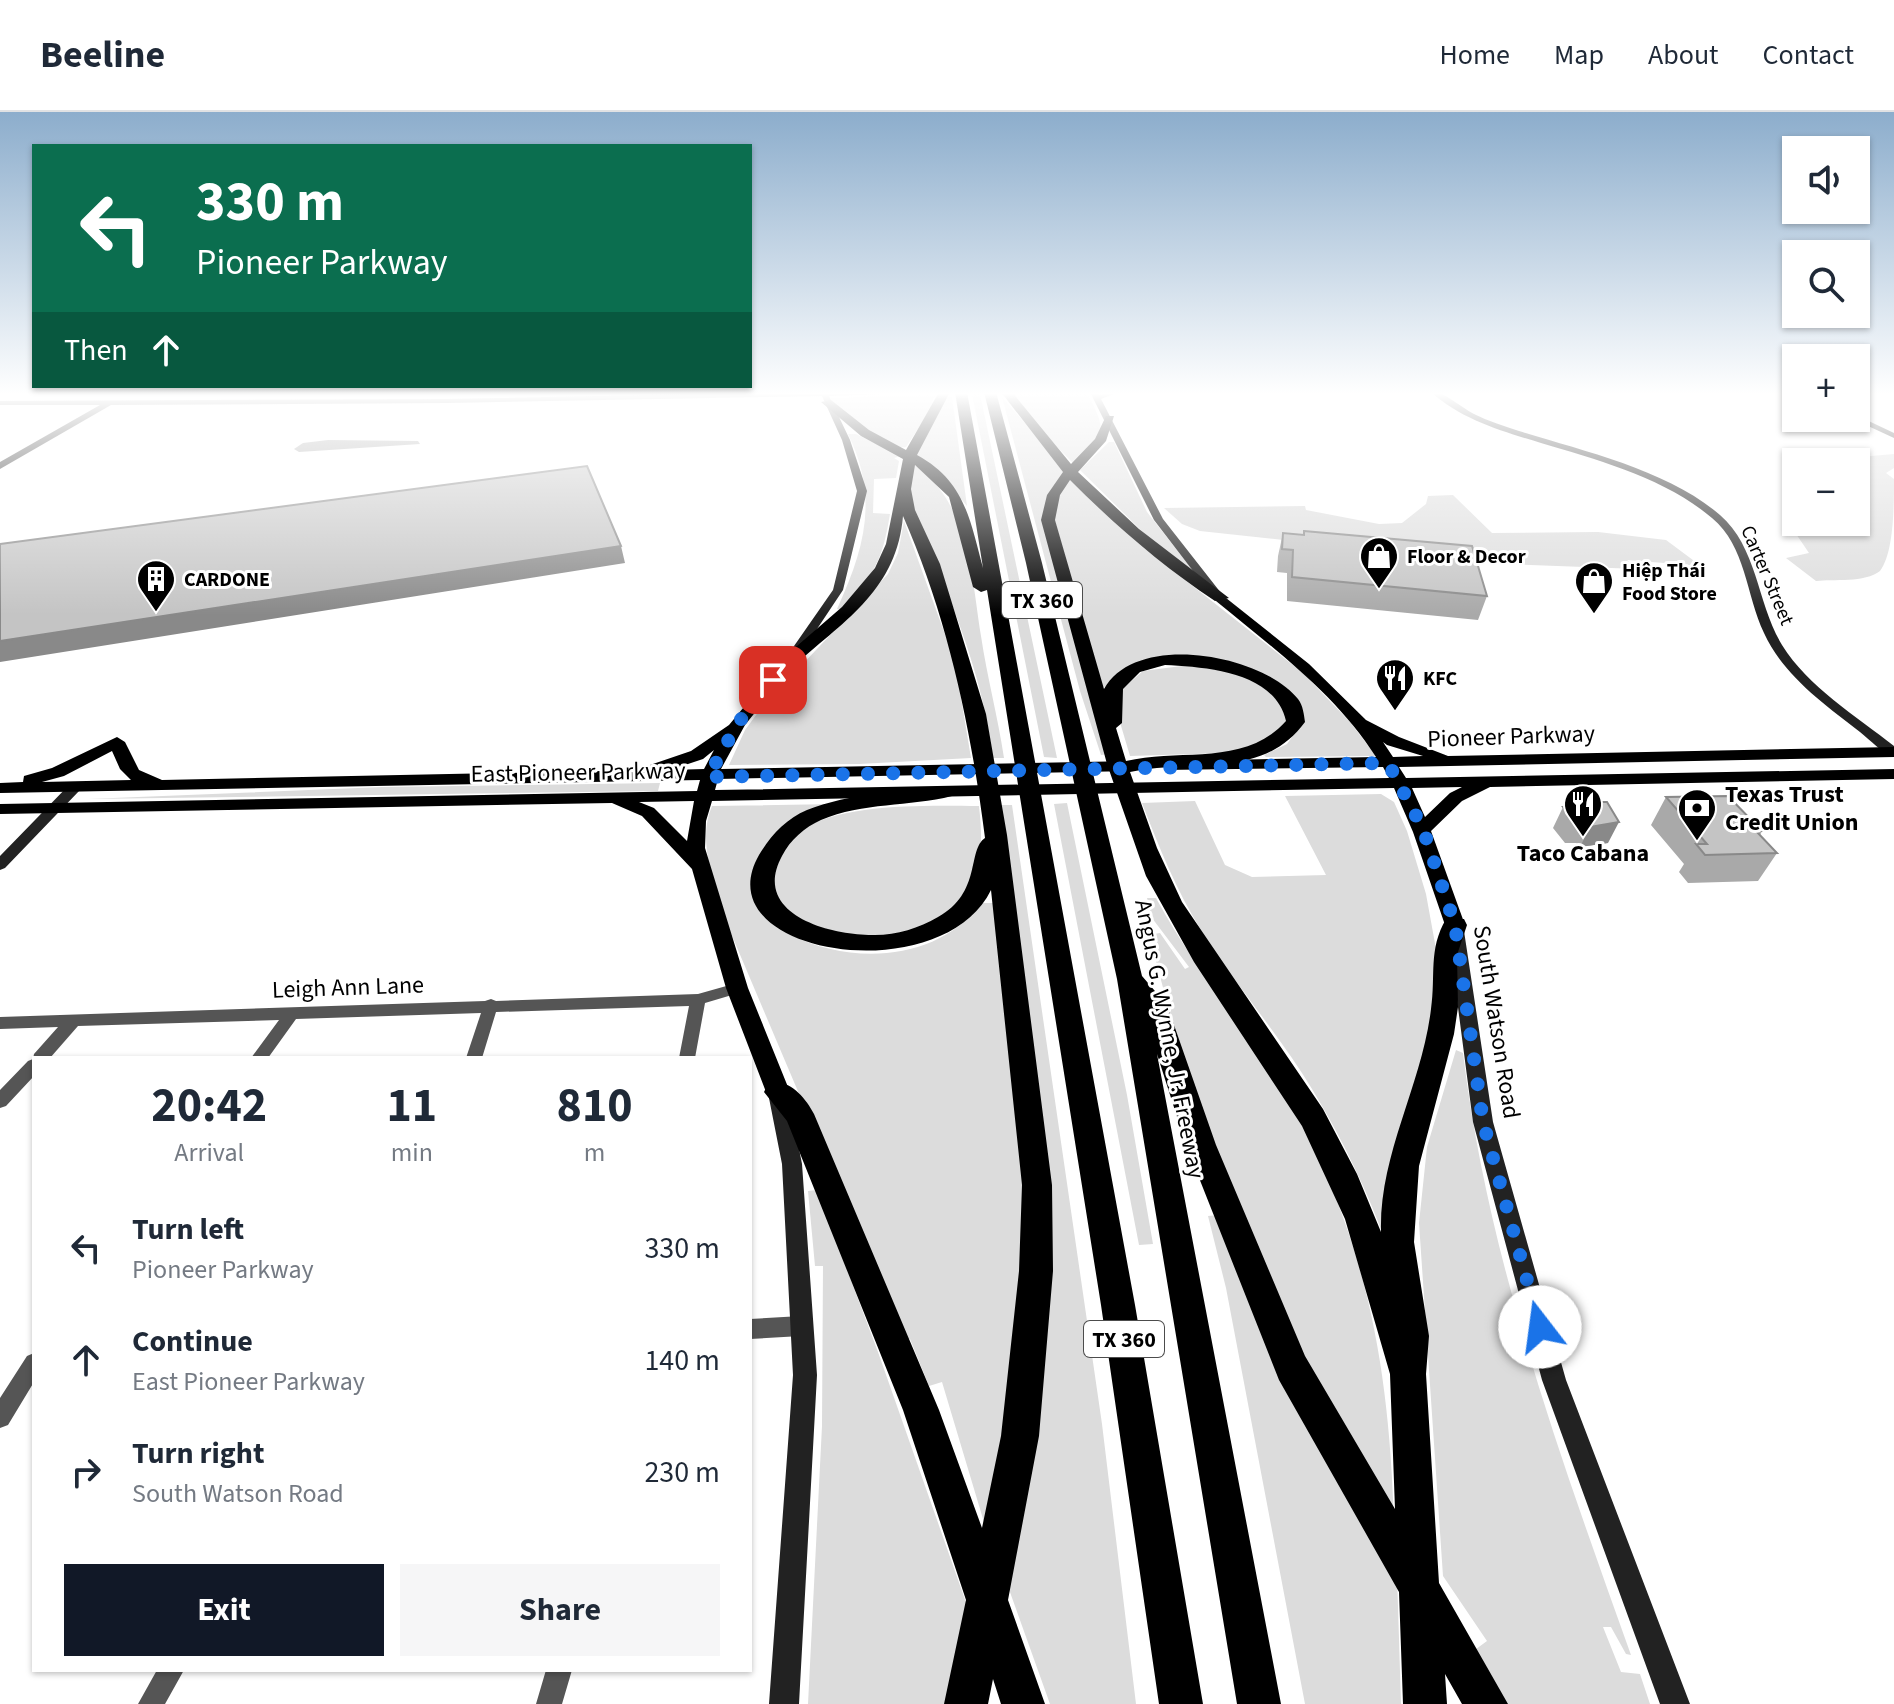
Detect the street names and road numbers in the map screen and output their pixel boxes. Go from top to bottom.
street label: Carter Street [1734,521,1801,630]
road number: TX 360 [1002,582,1082,618]
street label: Pioneer Parkway [1427,716,1595,757]
street label: East Pioneer Parkway [470,753,686,792]
street label: Angus G. Wynne, Jr. Freeway [1125,897,1214,1182]
street label: South Watson Road [1464,923,1529,1121]
street label: Leigh Ann Lane [271,967,425,1008]
road number: TX 360 [1084,1321,1164,1357]

